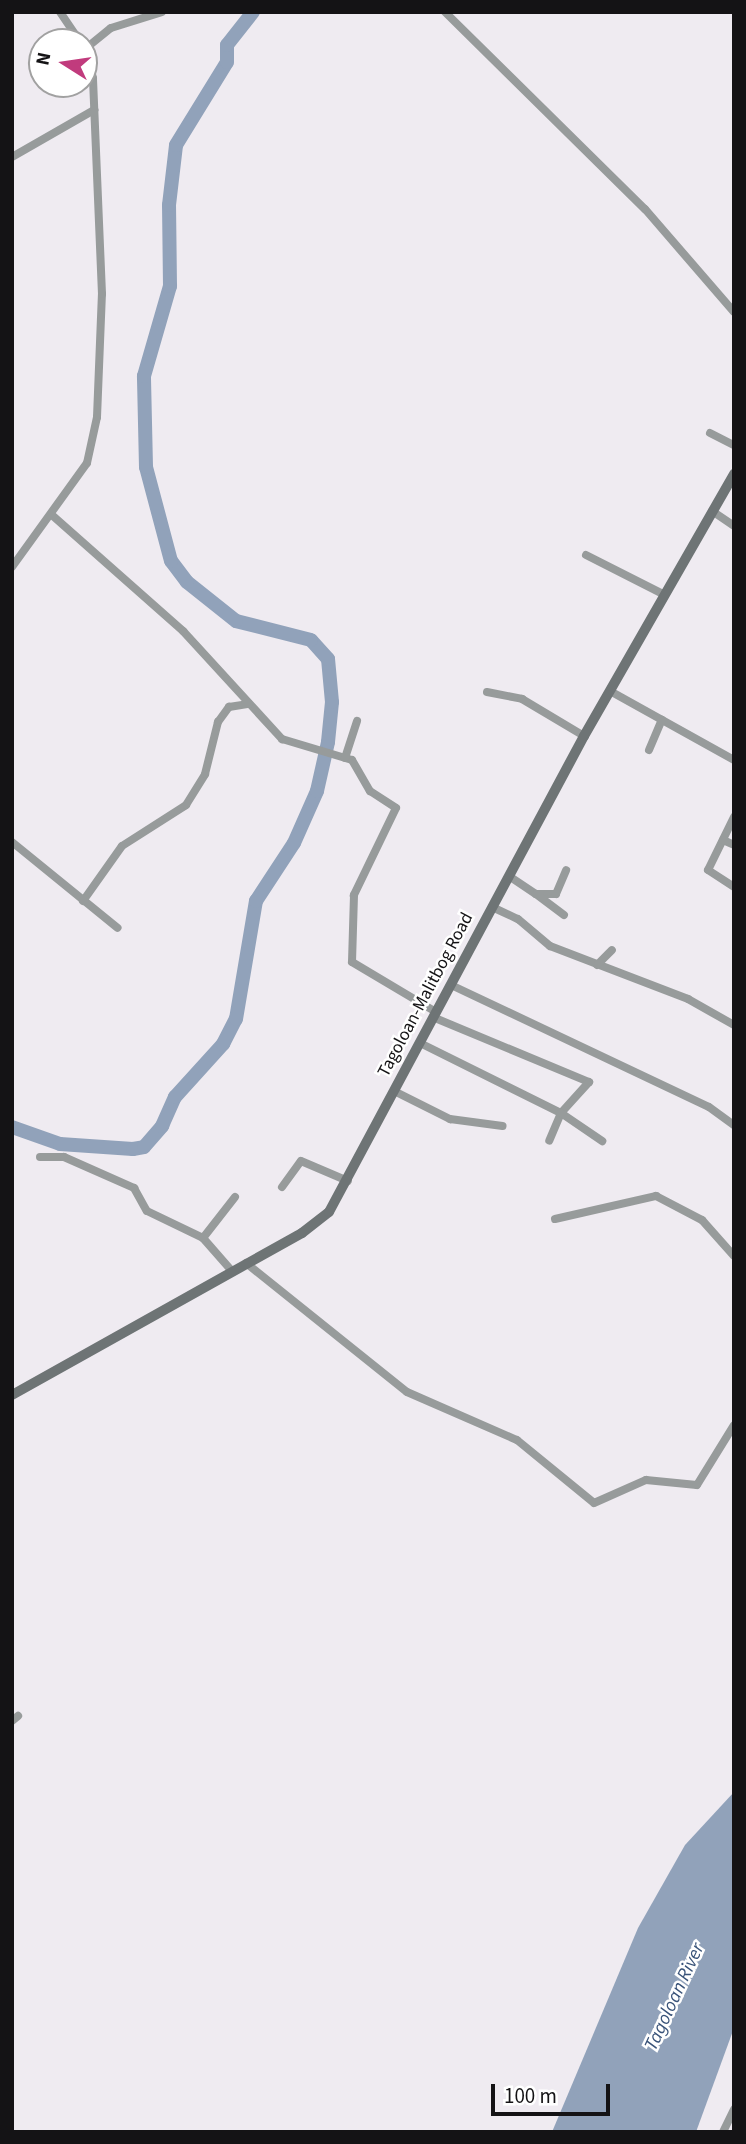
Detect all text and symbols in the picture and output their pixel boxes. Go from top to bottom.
north arrow [28,28,98,98]
text: N [29,50,58,68]
street label: Tagoloan-Malitbog Road [374,909,478,1081]
water label: Tagoloan River [640,1940,710,2054]
scale bar [494,2070,613,2114]
text: 100 m [504,2081,557,2111]

